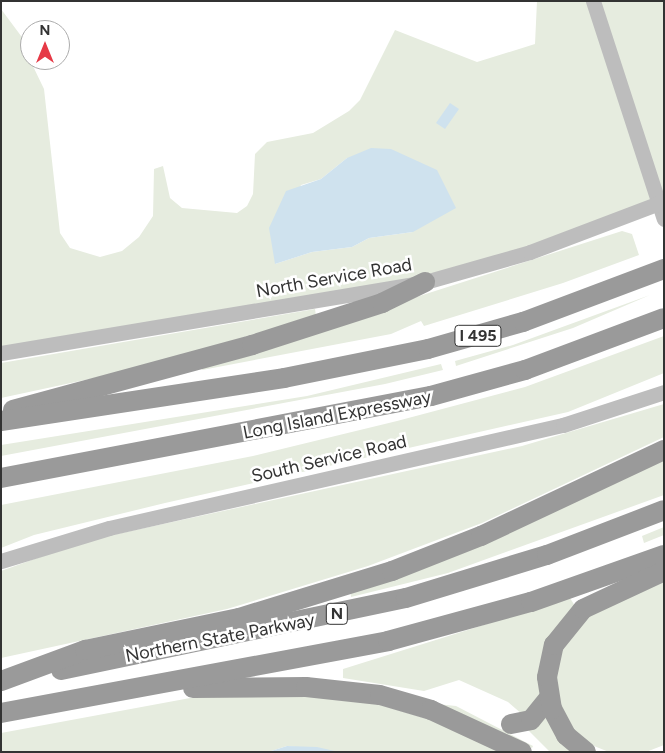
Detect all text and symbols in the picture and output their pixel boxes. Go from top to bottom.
north arrow [20,20,70,70]
text: N [40,22,50,39]
street label: North Service Road [254,254,414,302]
road number: I 495 [454,322,502,350]
street label: Long Island Expressway [241,386,433,444]
street label: South Service Road [249,431,409,487]
road number: N [326,600,348,628]
street label: Northern State Parkway [124,609,316,667]

